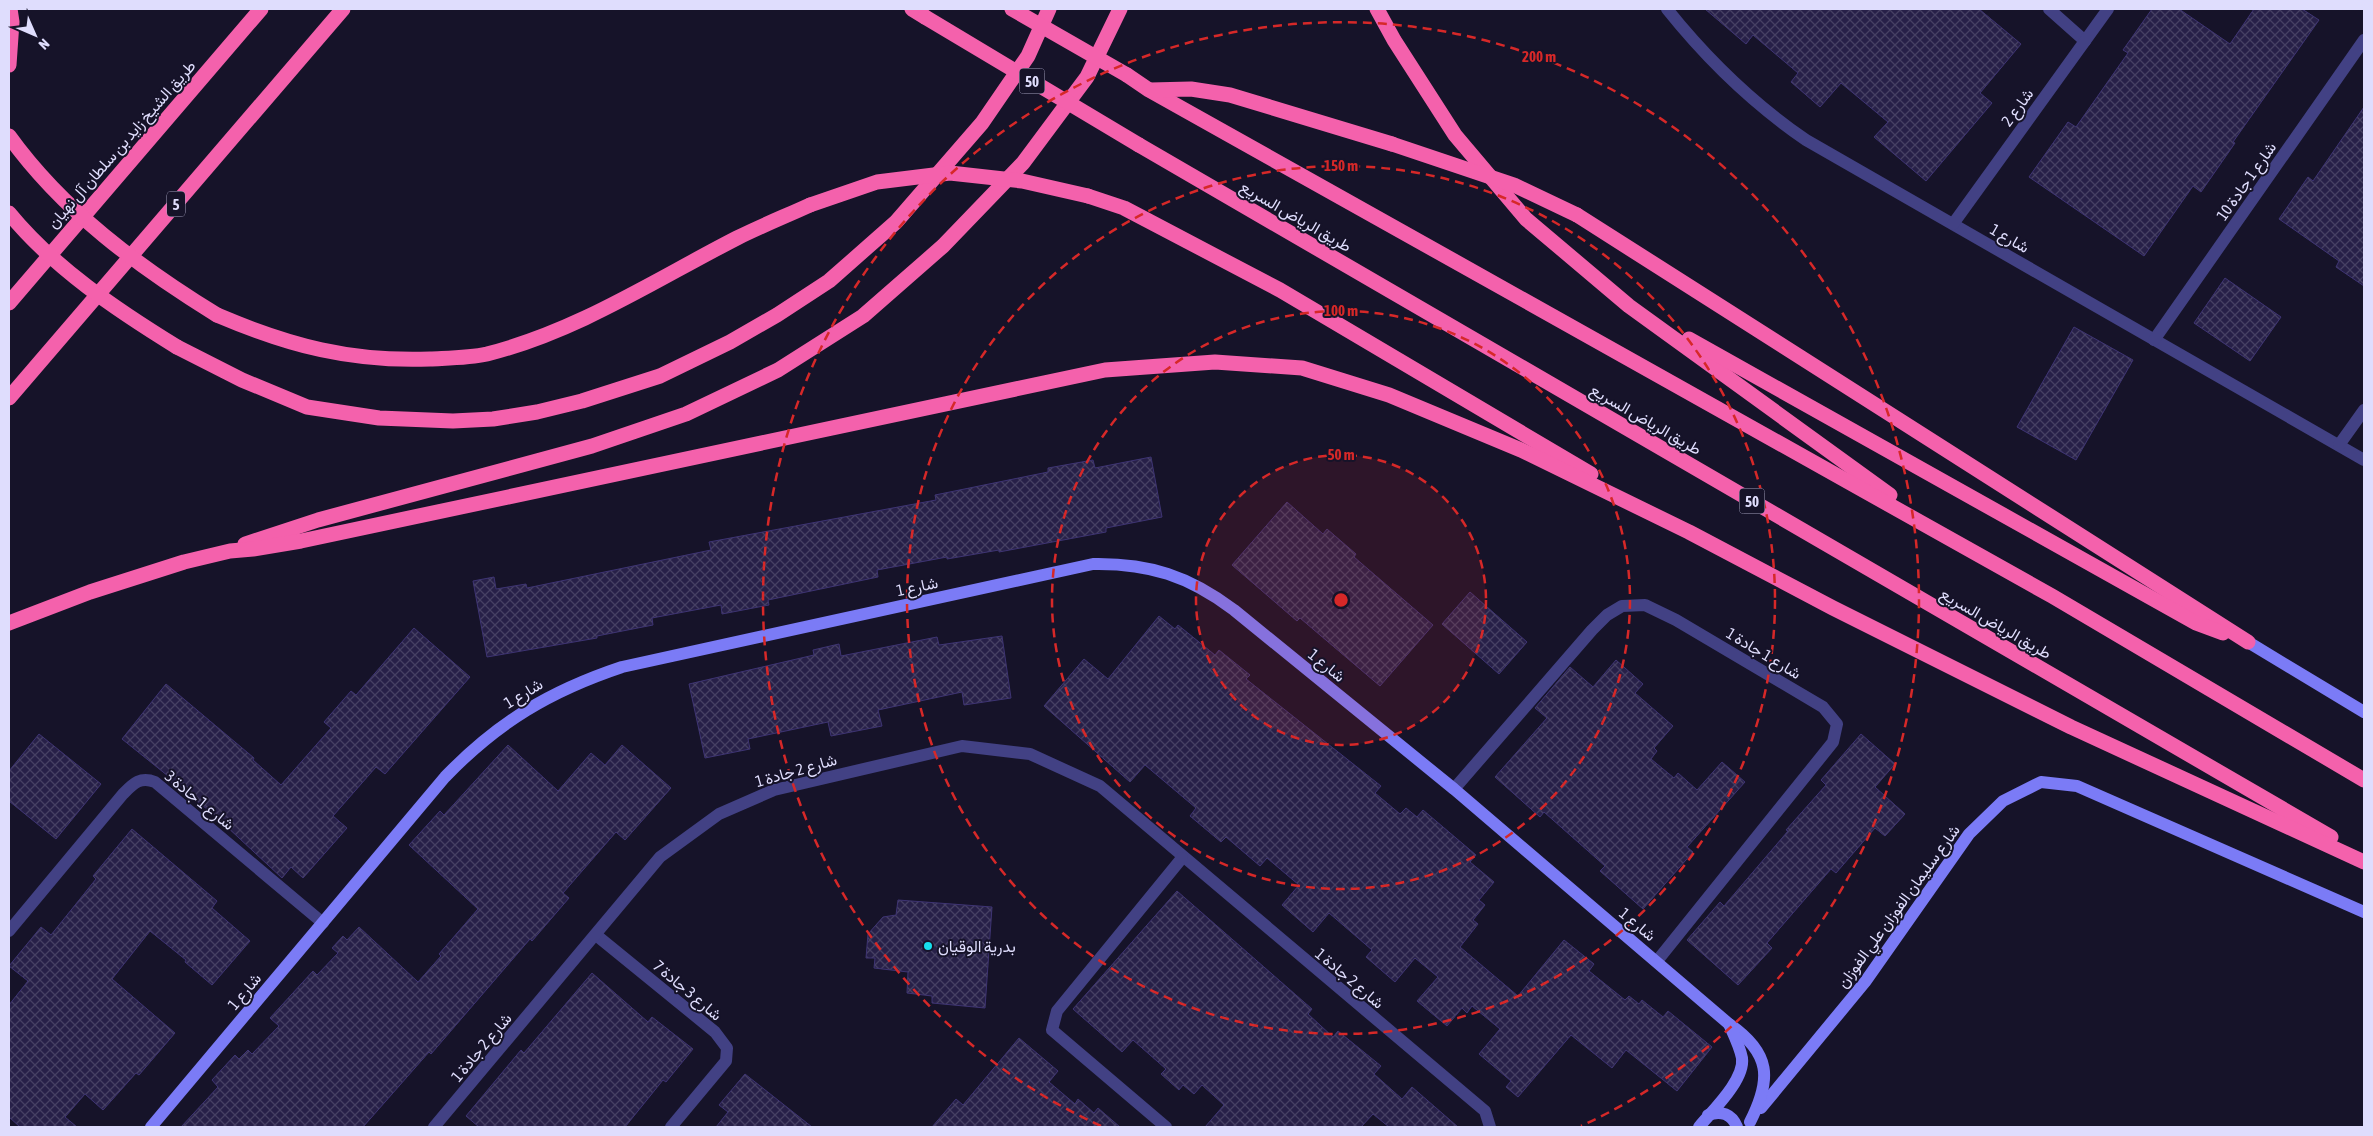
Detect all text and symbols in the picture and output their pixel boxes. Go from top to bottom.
north arrow [10,10,60,60]
text: N [36,36,53,53]
text: 200 m [1522,48,1556,65]
street label: طريق الشيخ زايد بن سلطان آل نهيان [43,56,201,233]
road number: 50 [1020,68,1044,94]
street label: شارع 2 [1997,85,2039,131]
street label: شارع 1 جادة 10 [2212,138,2282,225]
text: 150 m [1324,157,1358,174]
street label: طريق الرياض السريع [1236,177,1355,258]
road number: 5 [167,192,185,216]
street label: شارع 1 [1986,220,2033,259]
text: 100 m [1324,302,1358,319]
street label: طريق الرياض السريع [1586,380,1705,461]
text: 50 m [1328,446,1355,463]
road number: 50 [1740,488,1764,514]
street label: شارع 1 [895,573,940,602]
street label: طريق الرياض السريع [1936,584,2055,665]
centre of rings [1332,591,1350,609]
street label: شارع 1 جادة 1 [1722,624,1805,685]
street label: شارع 1 [1303,645,1349,688]
street label: شارع 1 [500,674,547,714]
street label: شارع 2 جادة 1 [753,750,840,793]
street label: شارع 1 جادة 3 [160,767,238,836]
street label: شارع سليمان الفوزان علي الفوزان [1833,821,1967,994]
street label: شارع 1 [1614,904,1660,947]
place label: بدرية الوقيان [938,937,1016,957]
marker: بدرية الوقيان [922,940,934,952]
street label: شارع 2 جادة 1 [1310,944,1388,1014]
street label: شارع 3 جادة 7 [648,956,726,1026]
street label: شارع 1 [224,969,267,1015]
street label: شارع 2 جادة 1 [447,1009,517,1087]

